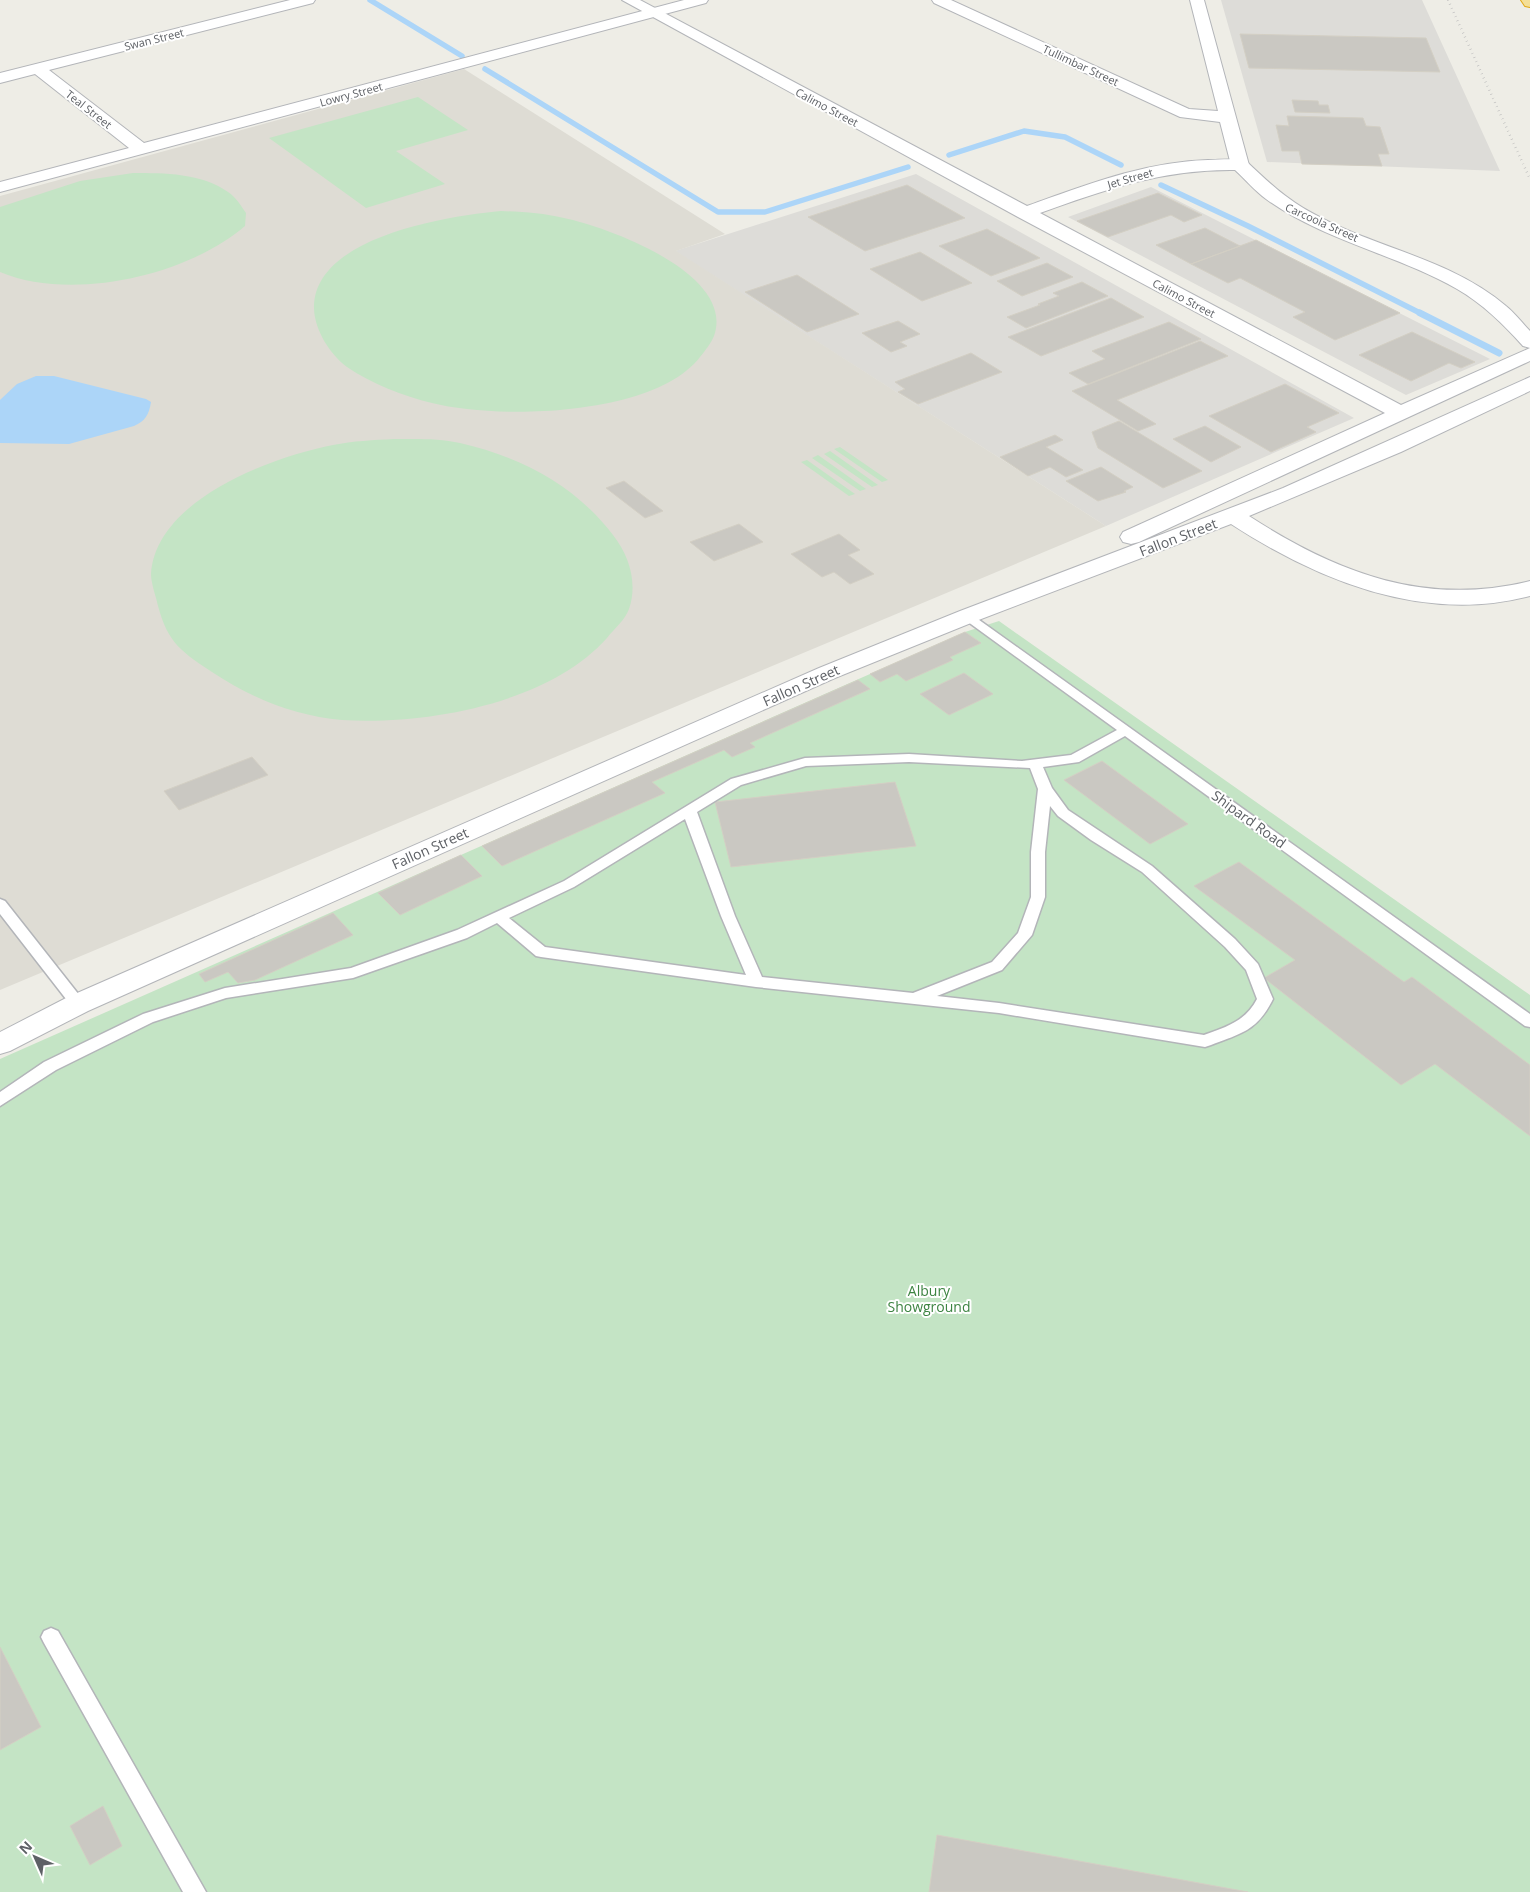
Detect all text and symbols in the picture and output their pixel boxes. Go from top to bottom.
street label: Swan Street [123,24,185,54]
street label: Tullimbar Street [1041,41,1122,89]
street label: Lowry Street [318,78,384,110]
street label: Calimo Street [793,84,861,130]
street label: Teal Street [63,86,115,132]
street label: Jet Street [1105,164,1155,192]
street label: Carcoola Street [1283,199,1361,245]
street label: Calimo Street [1150,275,1218,321]
street label: Fallon Street [1136,513,1220,561]
street label: Fallon Street [760,660,842,710]
street label: Shipard Road [1208,786,1290,852]
street label: Fallon Street [389,823,471,873]
park label: Albury Showground [887,1281,971,1316]
north arrow [10,1832,60,1882]
text: N [15,1837,36,1858]

